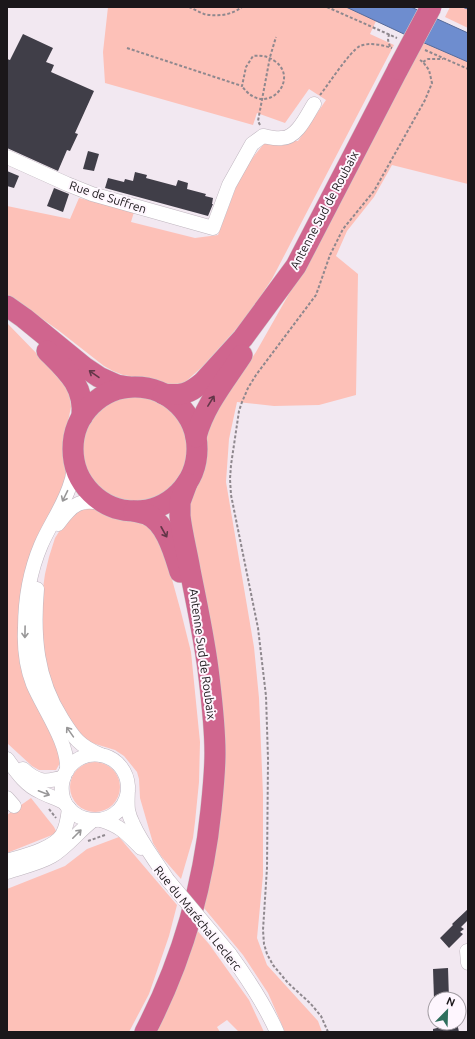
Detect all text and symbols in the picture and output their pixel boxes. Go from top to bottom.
street label: Antenne Sud de Roubaix [287,149,361,271]
street label: Rue de Suffren [68,178,148,216]
one-way arrow [88,369,99,378]
one-way arrow [208,395,216,407]
one-way arrow [61,490,69,502]
one-way arrow [161,526,169,538]
street label: Antenne Sud de Roubaix [187,588,219,720]
one-way arrow [21,625,28,638]
one-way arrow [66,727,74,738]
one-way arrow [38,790,50,798]
one-way arrow [72,829,82,839]
street label: Rue du Maréchal Leclerc [152,863,244,973]
north arrow [427,991,467,1031]
text: N [445,995,457,1009]

